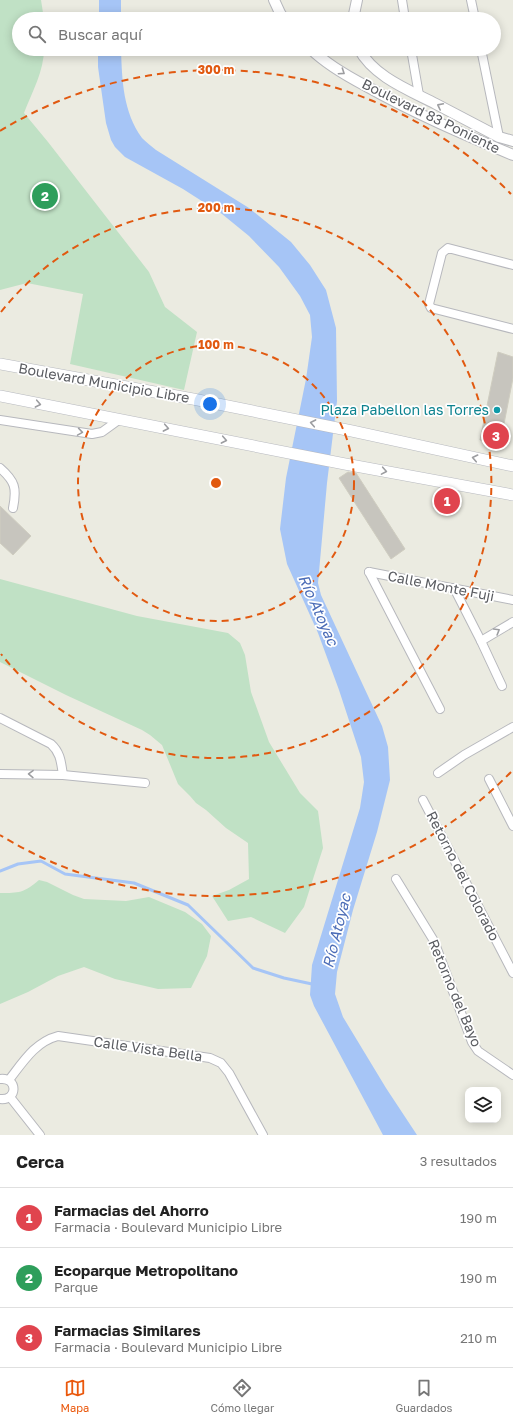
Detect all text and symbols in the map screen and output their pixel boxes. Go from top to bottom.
search box [12,12,501,56]
icon: search [26,23,48,45]
text: Buscar aquí [58,25,142,43]
text: 300 m [198,62,234,77]
one-way arrow [338,67,345,75]
street label: Boulevard 83 Poniente [359,75,503,156]
one-way arrow [437,104,444,111]
pin: 2 [32,181,58,211]
text: 200 m [198,200,234,215]
text: 100 m [198,337,234,352]
street label: Boulevard Municipio Libre [17,359,191,406]
your location [200,394,220,414]
one-way arrow [35,399,41,407]
place label: Plaza Pabellon las Torres [320,401,489,418]
marker: Plaza Pabellon las Torres [492,405,502,415]
one-way arrow [310,420,317,428]
pin: 3 [483,421,509,451]
one-way arrow [163,424,169,432]
one-way arrow [77,427,83,436]
one-way arrow [221,435,227,443]
one-way arrow [472,454,478,462]
one-way arrow [380,467,387,475]
centre of rings [209,476,223,490]
pin: 1 [434,486,460,516]
street label: Calle Monte Fuji [386,567,496,604]
water label: Río Atoyac [294,571,343,649]
one-way arrow [493,629,500,636]
one-way arrow [28,770,34,778]
street label: Retorno del Colorado [423,808,504,943]
water label: Río Atoyac [318,891,355,970]
street label: Retorno del Bayo [425,936,486,1049]
street label: Calle Vista Bella [93,1032,204,1065]
map controls [465,1087,501,1123]
button: layers [465,1087,501,1123]
text: Cerca [16,1151,64,1172]
text: 3 resultados [420,1153,497,1169]
text: Farmacias del Ahorro [54,1201,209,1219]
text: 1 [26,1210,32,1226]
text: 190 m [460,1210,497,1226]
text: Farmacia · Boulevard Municipio Libre [54,1219,282,1235]
text: Ecoparque Metropolitano [54,1261,238,1279]
text: 2 [25,1270,33,1286]
text: 190 m [460,1270,497,1286]
text: Parque [54,1279,98,1295]
text: Farmacias Similares [54,1321,201,1339]
text: 3 [25,1330,33,1346]
text: 210 m [460,1330,497,1346]
text: Farmacia · Boulevard Municipio Libre [54,1339,282,1355]
tab: Mapa [61,1377,89,1414]
tab: Cómo llegar [210,1377,274,1414]
tab: Guardados [395,1377,452,1414]

